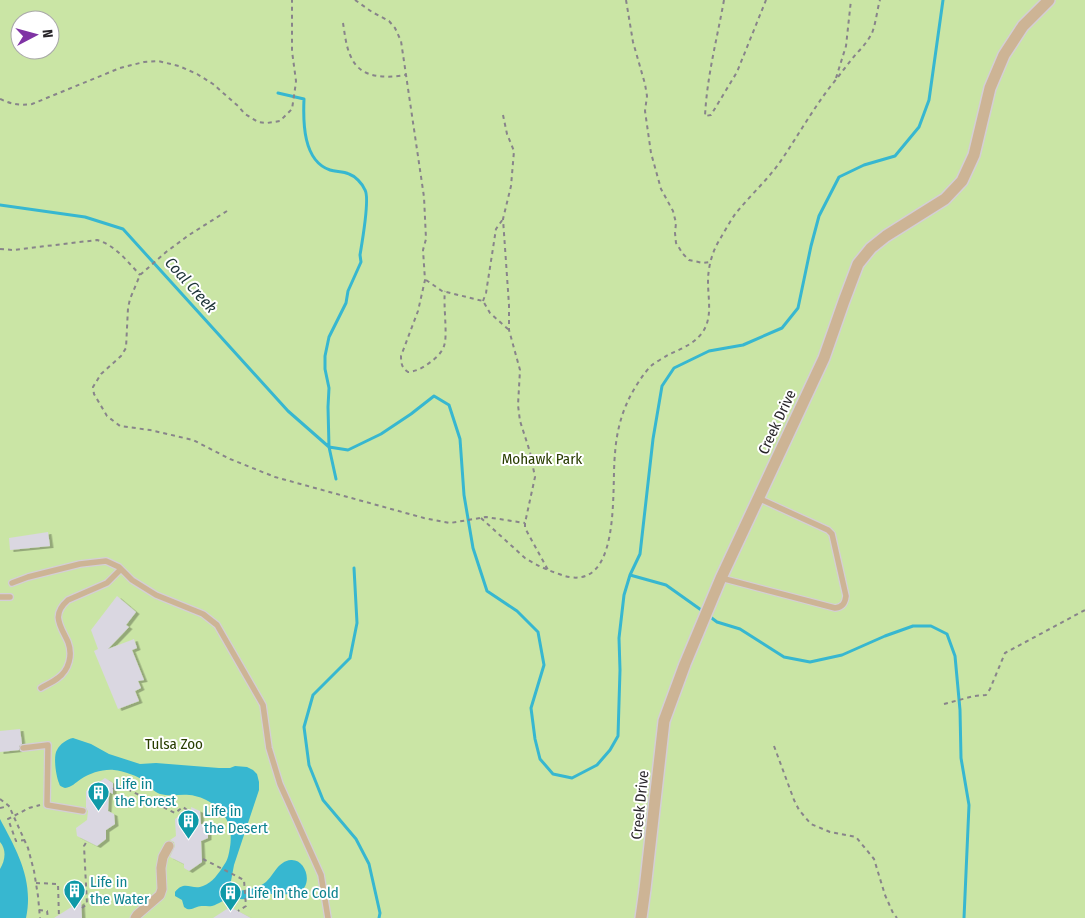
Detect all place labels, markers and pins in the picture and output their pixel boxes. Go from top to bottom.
place label: Life in the Forest [115,775,176,810]
building icon: Life in the Forest [87,781,111,812]
place label: Life in the Desert [204,802,268,837]
building icon: Life in the Desert [176,808,200,839]
place label: Life in the Water [90,873,150,908]
building icon: Life in the Water [62,879,86,910]
building icon: Life in the Cold [219,881,243,912]
place label: Life in the Cold [247,884,339,902]

